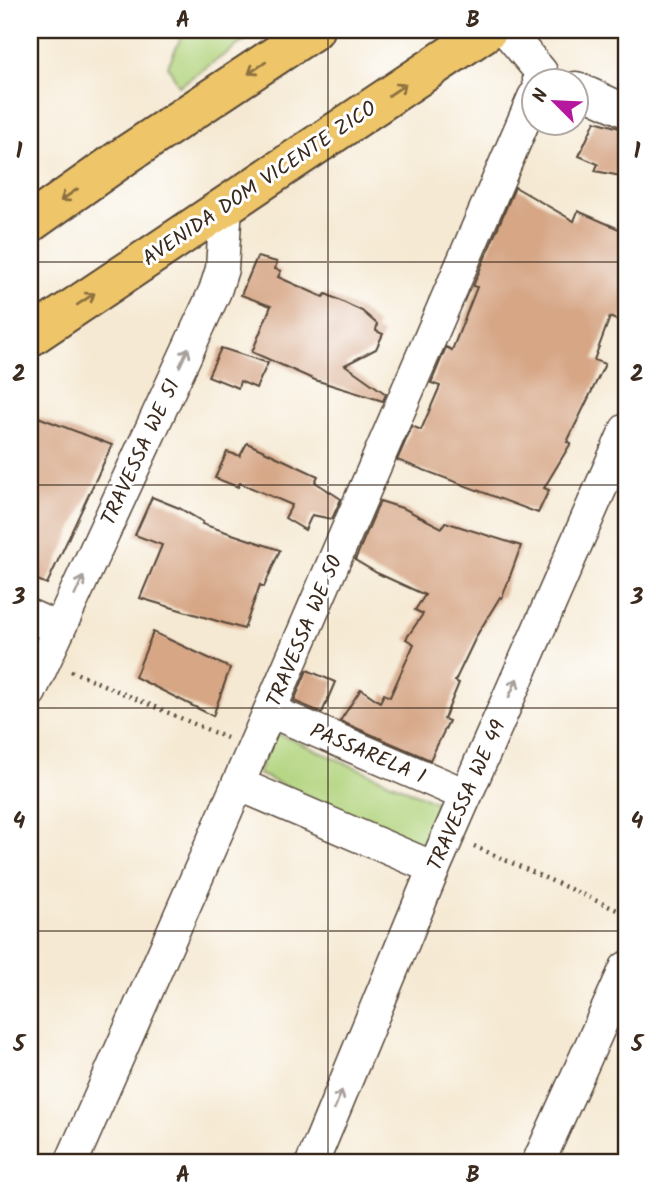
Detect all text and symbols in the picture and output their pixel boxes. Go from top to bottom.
text: A [176,3,190,39]
text: B [466,3,480,39]
one-way arrow [248,60,267,75]
north arrow [520,66,590,136]
one-way arrow [387,83,407,97]
text: N [525,84,557,107]
street label: AVENIDA DOM VICENTE ZICO [136,93,384,275]
text: 1 [16,134,23,170]
text: 1 [634,134,641,170]
one-way arrow [60,188,79,203]
one-way arrow [76,292,96,306]
one-way arrow [178,347,192,368]
text: 2 [12,357,26,393]
text: 2 [630,357,644,393]
street label: TRAVESSA WE 51 [93,374,190,531]
street label: TRAVESSA WE 50 [259,551,352,713]
one-way arrow [73,576,86,597]
text: 3 [12,580,26,616]
text: 3 [630,580,644,616]
one-way arrow [507,677,520,699]
street label: PASSARELA 1 [304,715,430,794]
street label: TRAVESSA WE 49 [419,715,515,876]
text: 4 [13,804,26,840]
text: 4 [631,804,644,840]
text: 5 [12,1027,27,1063]
text: 5 [630,1027,645,1063]
one-way arrow [333,1090,346,1111]
text: A [176,1158,190,1193]
text: B [466,1158,480,1193]

